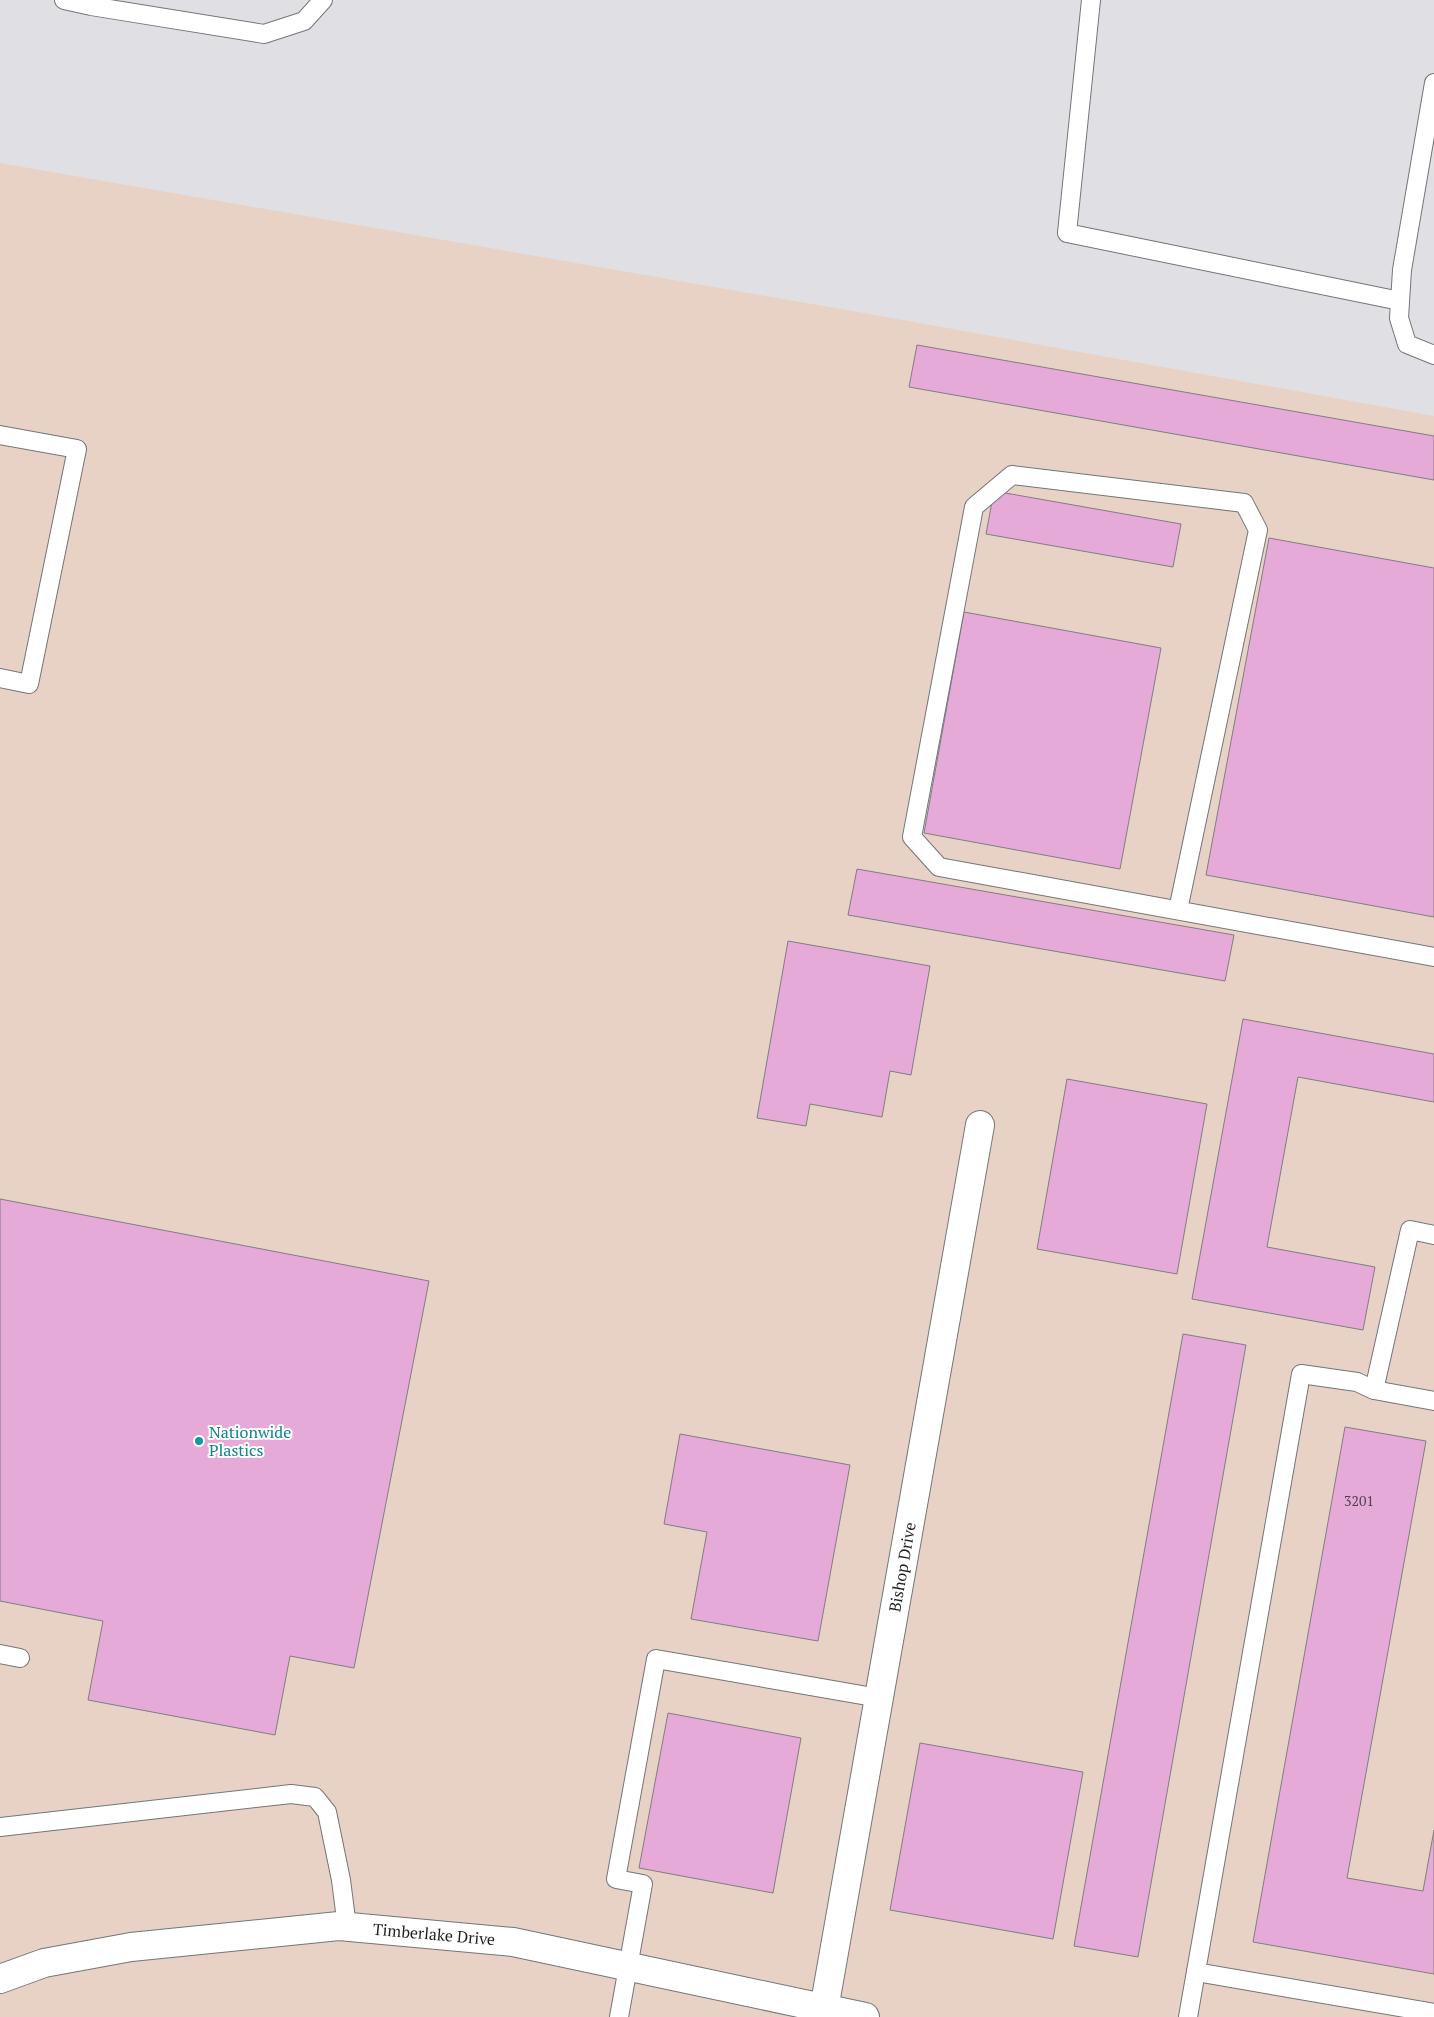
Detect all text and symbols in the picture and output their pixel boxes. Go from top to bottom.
place label: Nationwide Plastics [209,1421,291,1461]
marker: Nationwide Plastics [193,1435,205,1447]
house number: 3201 [1344,1491,1374,1510]
street label: Bishop Drive [883,1520,921,1614]
street label: Timberlake Drive [372,1918,496,1950]

